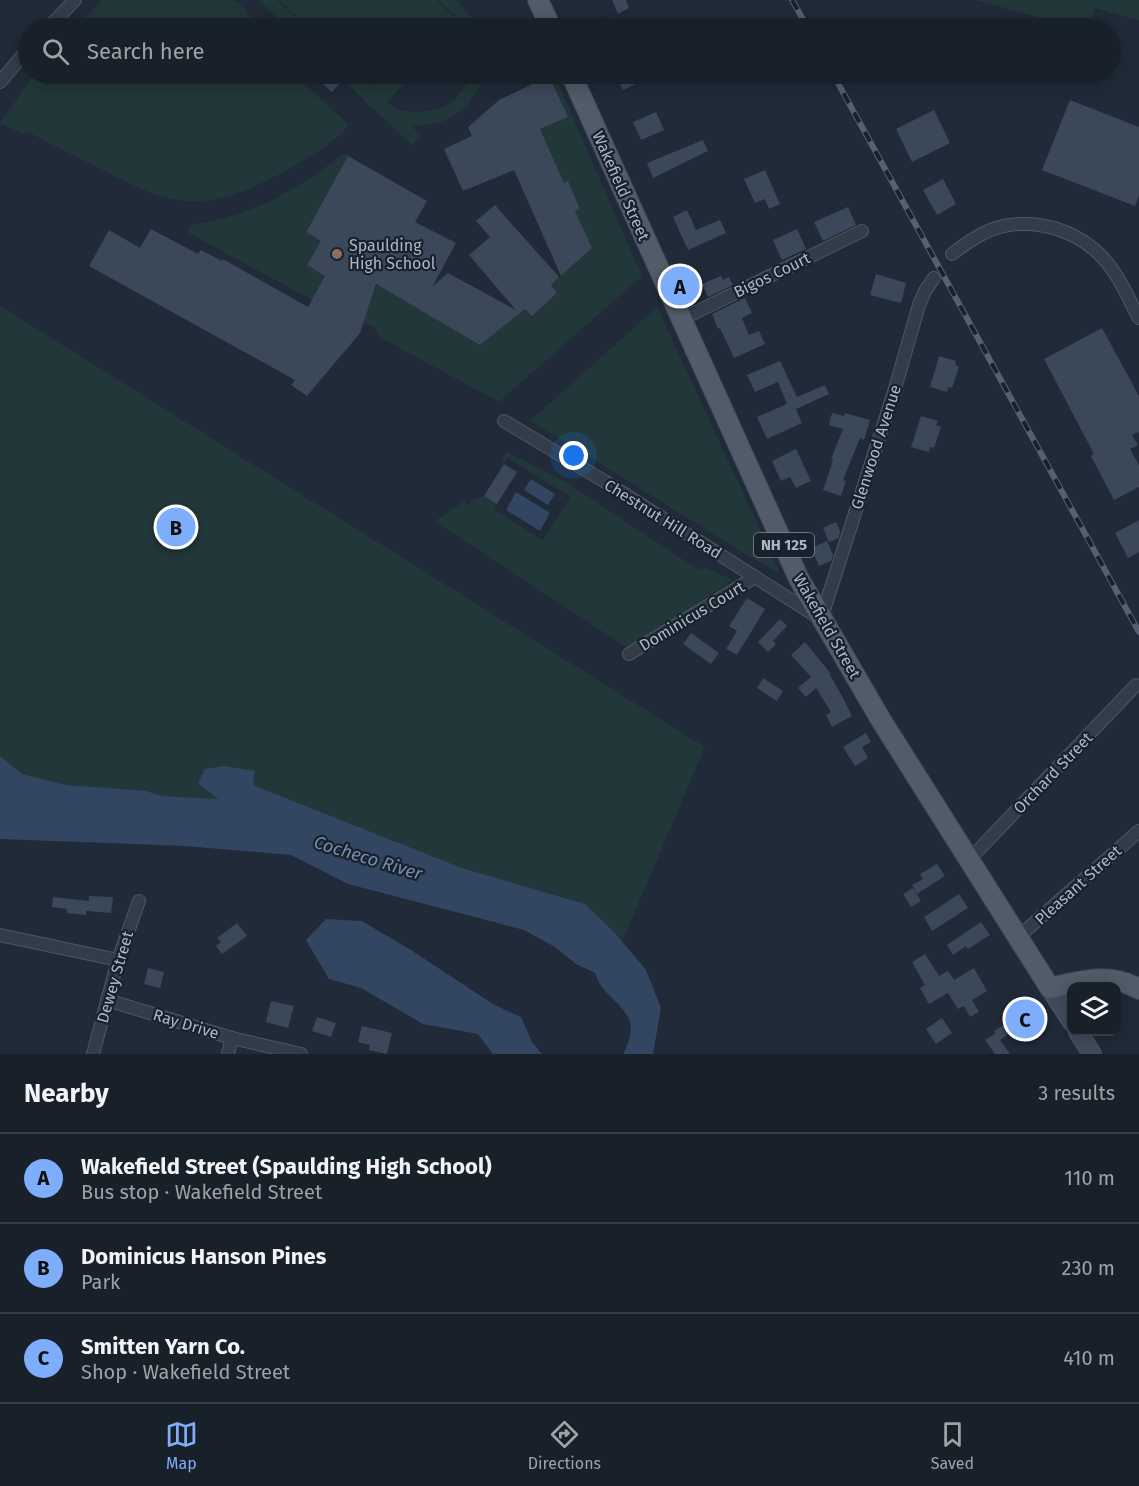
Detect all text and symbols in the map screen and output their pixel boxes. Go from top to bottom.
search box [18,18,1121,84]
icon: search [39,35,72,68]
text: Search here [87,38,205,65]
street label: Wakefield Street [588,128,654,244]
place label: Spaulding High School [349,236,436,273]
marker: Spaulding High School [330,247,344,261]
street label: Bigos Court [731,248,813,302]
pin: A [660,264,700,308]
street label: Glenwood Avenue [847,382,905,512]
your location [559,441,588,470]
street label: Chestnut Hill Road [601,475,725,563]
pin: B [156,504,195,550]
road number: NH 125 [754,533,814,557]
street label: Wakefield Street [789,570,865,682]
street label: Dominicus Court [636,577,748,655]
street label: Orchard Street [1010,728,1097,818]
water label: Cocheco River [311,831,426,885]
street label: Pleasant Street [1031,841,1125,929]
street label: Dewey Street [93,929,137,1025]
map controls [1067,982,1121,1036]
button: layers [1067,982,1121,1036]
pin: C [1006,996,1044,1042]
street label: Ray Drive [151,1005,221,1043]
text: Nearby [24,1078,109,1109]
text: 3 results [1038,1081,1115,1105]
text: Wakefield Street (Spaulding High School) [81,1153,492,1180]
text: A [38,1166,49,1190]
text: 110 m [1064,1166,1115,1190]
text: Bus stop · Wakefield Street [81,1180,322,1204]
text: Dominicus Hanson Pines [81,1243,326,1270]
text: B [37,1256,50,1280]
text: 230 m [1062,1256,1115,1280]
text: Park [81,1270,120,1294]
text: Smitten Yarn Co. [81,1333,245,1360]
text: C [38,1346,49,1370]
text: 410 m [1063,1346,1115,1370]
text: Shop · Wakefield Street [81,1360,290,1384]
tab: Map [165,1418,198,1473]
tab: Directions [528,1418,601,1473]
tab: Saved [931,1418,974,1473]

